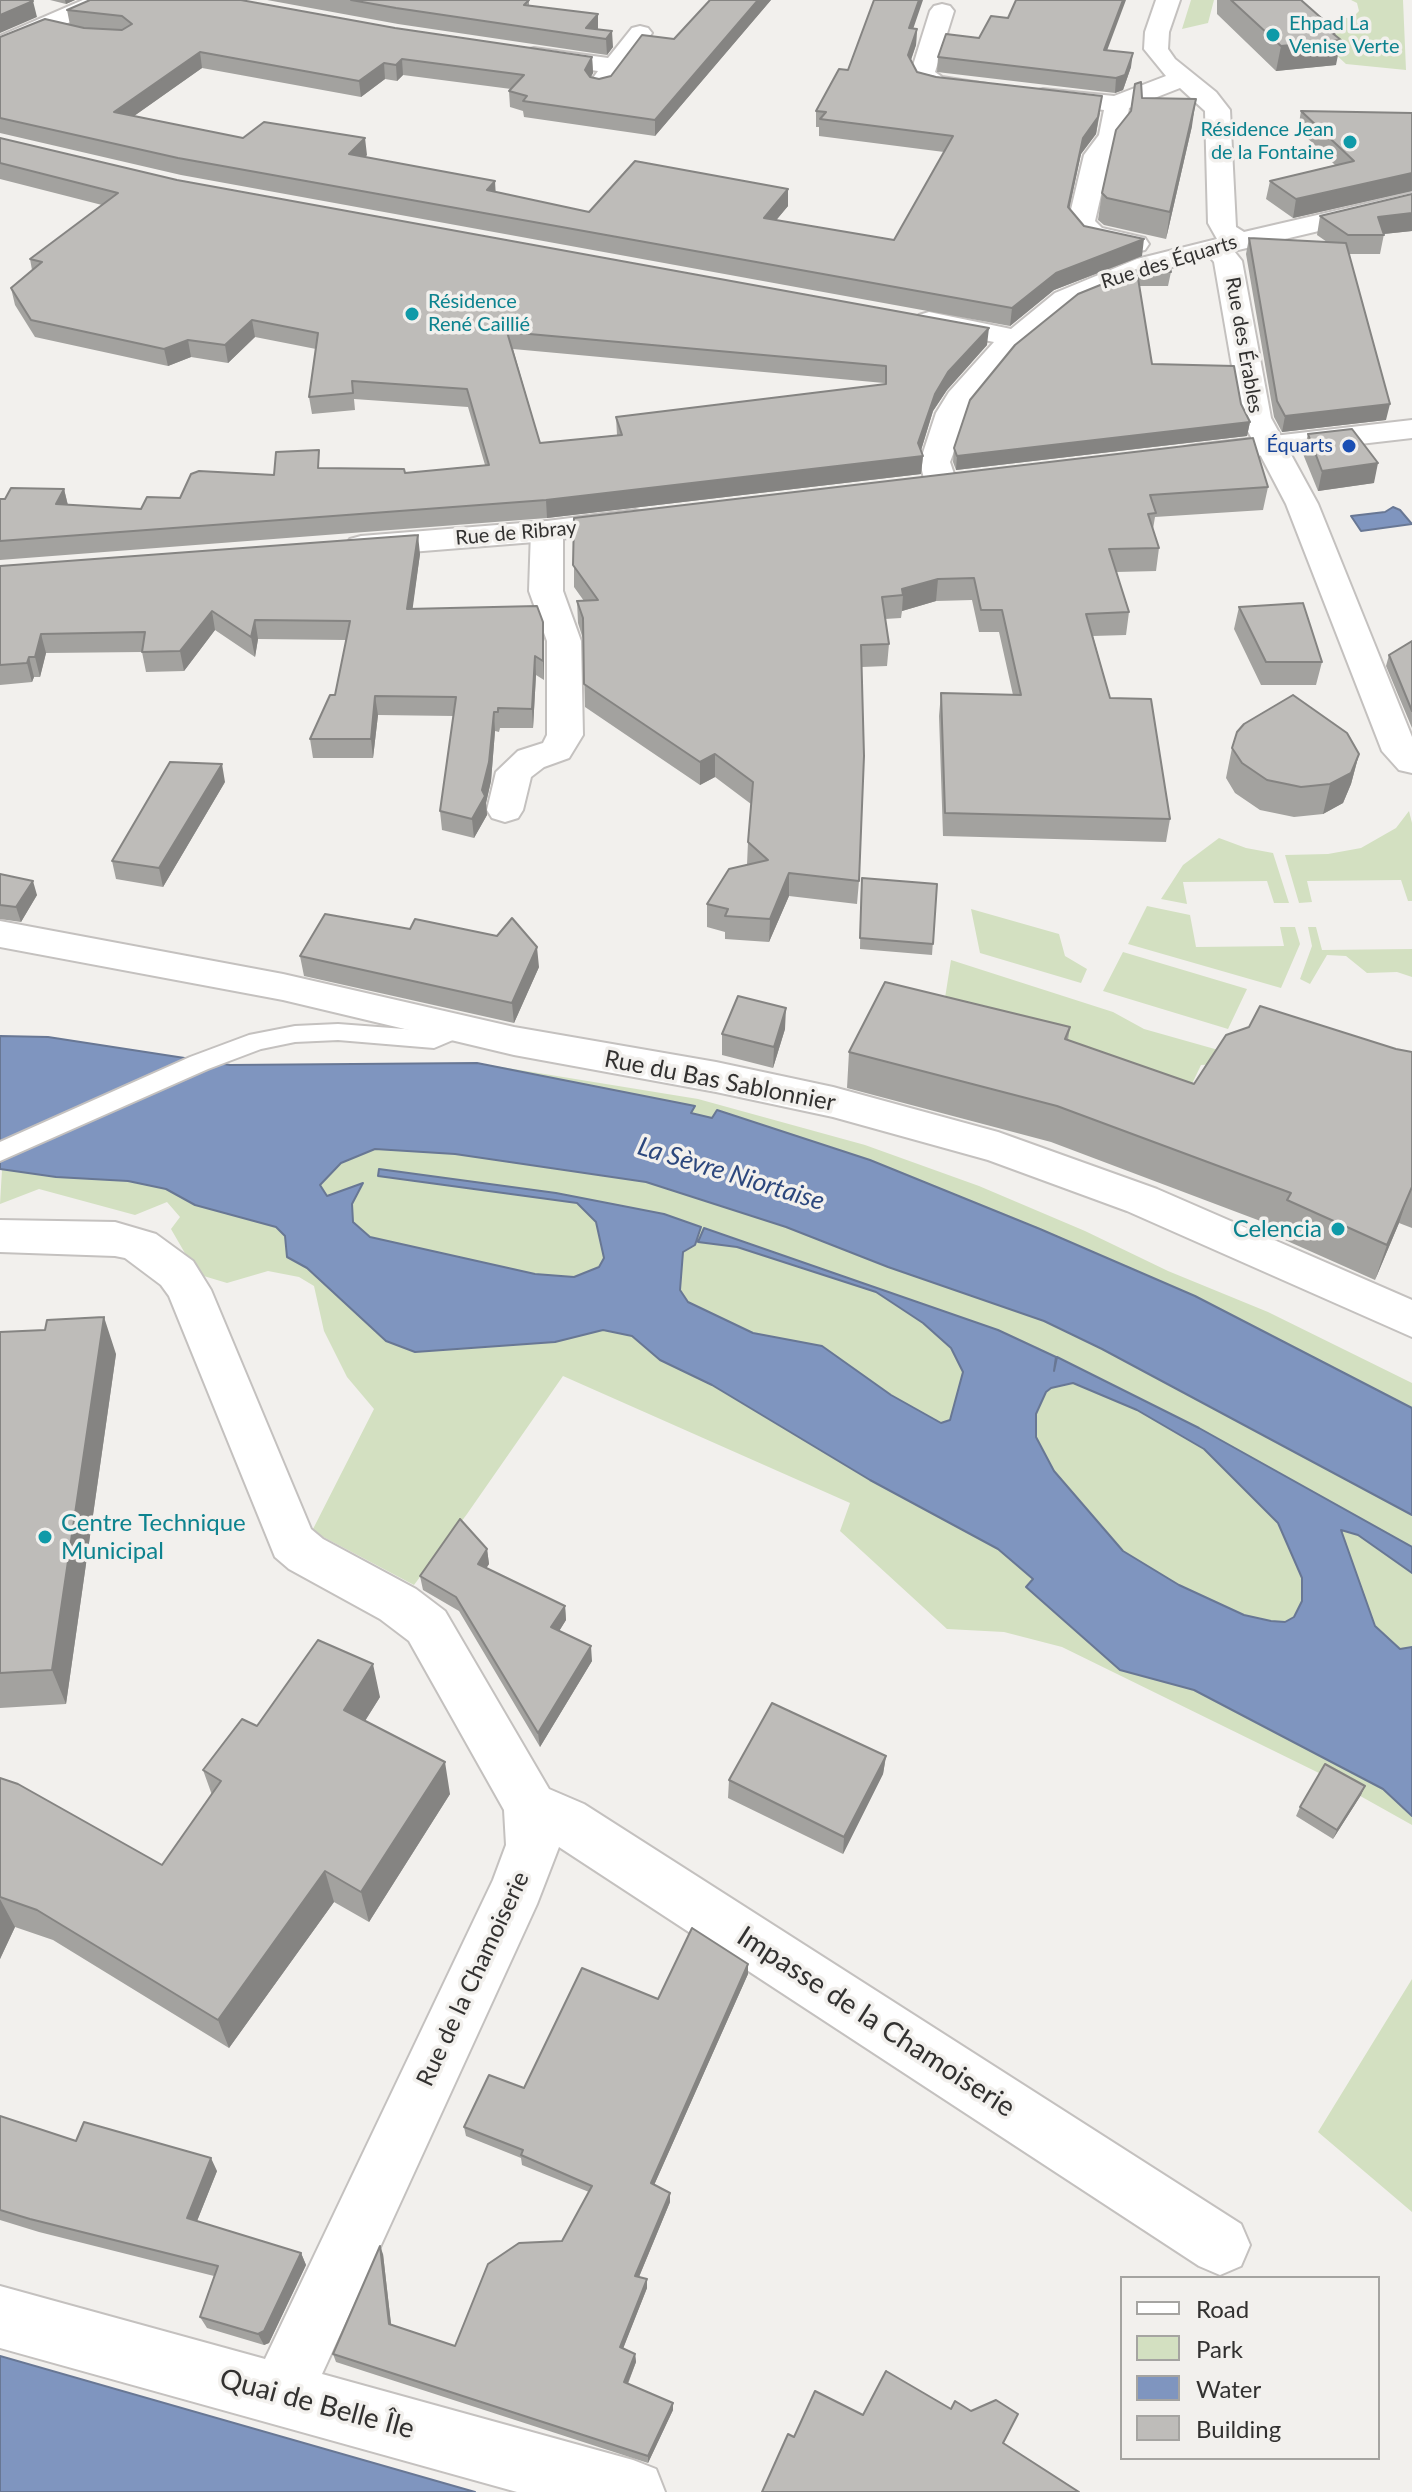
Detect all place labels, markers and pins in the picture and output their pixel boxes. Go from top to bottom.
place label: Ehpad La Venise Verte [1289,12,1399,59]
marker: Ehpad La Venise Verte [1264,26,1282,44]
place label: Résidence Jean de la Fontaine [1200,118,1334,165]
marker: Résidence Jean de la Fontaine [1341,133,1359,151]
place label: Résidence René Caillié [428,290,530,337]
marker: Résidence René Caillié [403,305,421,323]
place label: Équarts [1266,434,1333,458]
marker: Équarts [1340,437,1358,455]
place label: Celencia [1233,1215,1322,1243]
marker: Celencia [1329,1220,1347,1238]
place label: Centre Technique Municipal [61,1509,246,1565]
marker: Centre Technique Municipal [36,1528,54,1546]

